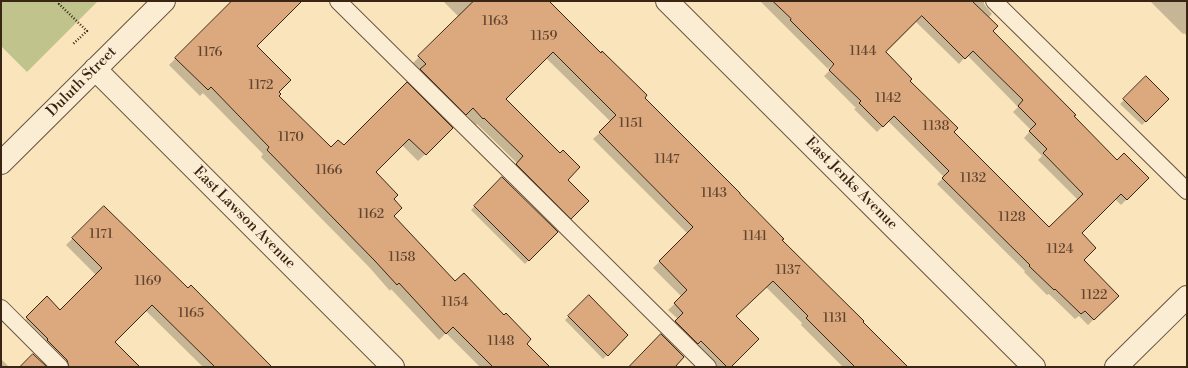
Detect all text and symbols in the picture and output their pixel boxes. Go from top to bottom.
house number: 1163 [482,14,508,30]
house number: 1159 [531,29,557,45]
street label: Duluth Street [43,43,121,121]
house number: 1144 [850,44,876,60]
house number: 1176 [198,45,222,61]
house number: 1172 [249,78,273,94]
house number: 1142 [875,91,901,107]
house number: 1151 [619,116,643,132]
house number: 1138 [923,119,949,135]
house number: 1170 [278,130,304,146]
street label: East Jenks Avenue [801,134,901,234]
house number: 1147 [655,152,679,168]
street label: East Lawson Avenue [189,163,299,273]
house number: 1166 [316,163,342,179]
house number: 1132 [960,171,986,187]
house number: 1143 [701,186,727,202]
house number: 1162 [358,207,384,223]
house number: 1128 [998,210,1026,226]
house number: 1171 [89,227,113,243]
house number: 1141 [743,229,767,245]
house number: 1124 [1046,242,1074,258]
house number: 1158 [389,250,415,266]
house number: 1137 [775,263,801,279]
house number: 1169 [135,274,161,290]
house number: 1122 [1081,288,1107,304]
house number: 1154 [442,295,468,311]
house number: 1165 [178,306,204,322]
house number: 1131 [823,311,847,327]
house number: 1148 [488,334,514,350]

